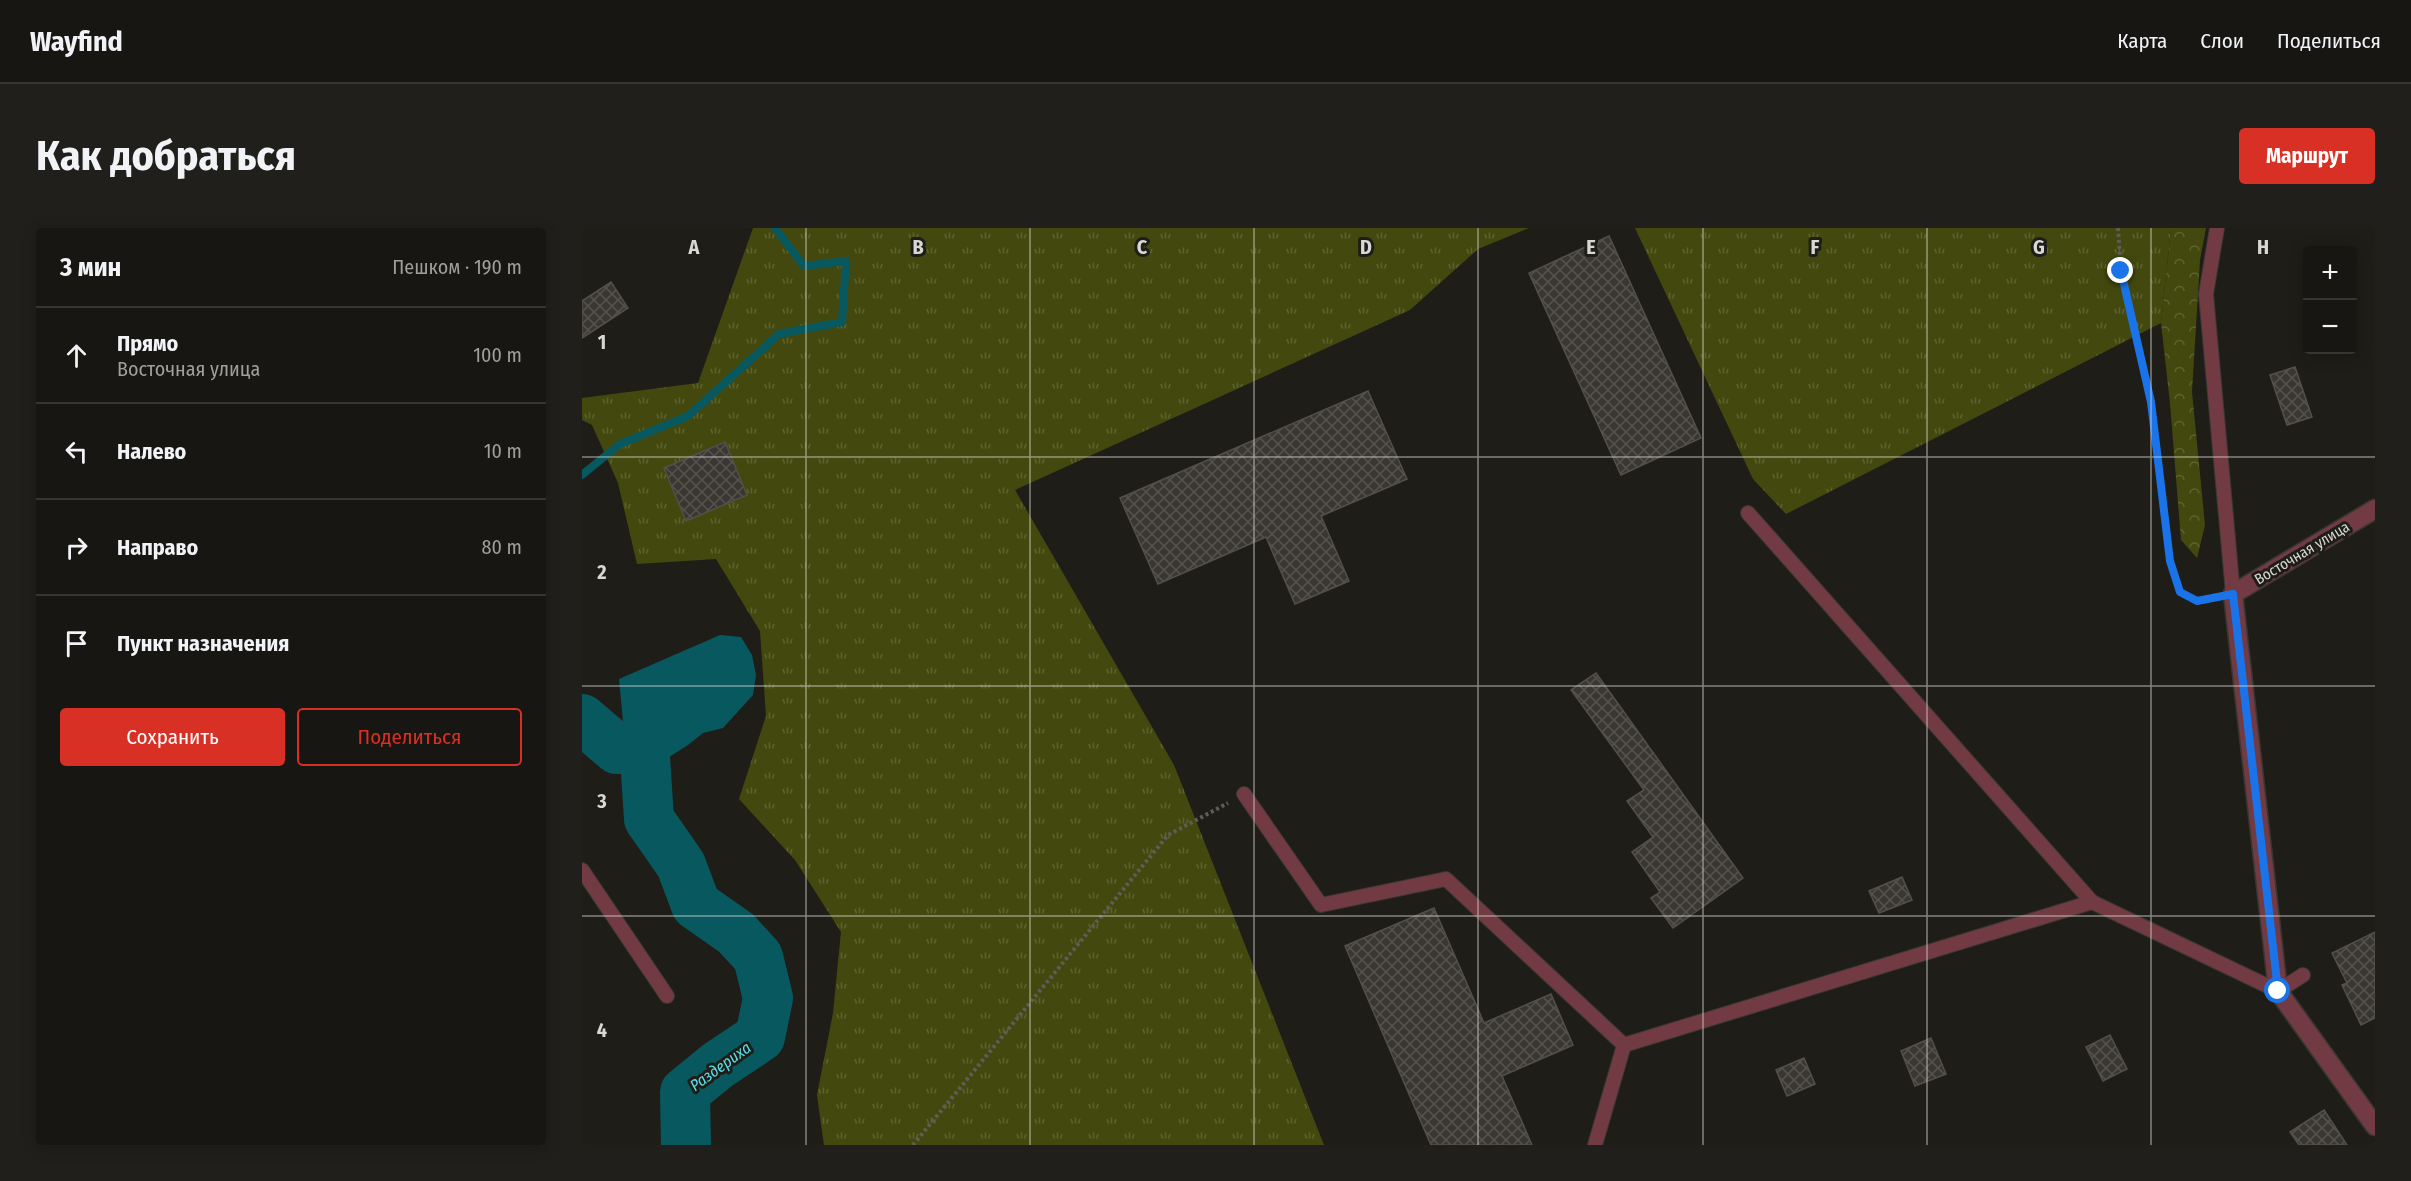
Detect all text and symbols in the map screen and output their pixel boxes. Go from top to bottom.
text: Wayfind [30,25,123,58]
text: Карта [2117,28,2167,54]
text: Слои [2200,28,2244,54]
text: Поделиться [2277,28,2381,54]
button: Маршрут [2239,128,2375,184]
text: Как добраться [36,131,296,181]
text: A [688,235,701,259]
text: B [912,235,924,259]
text: C [1137,235,1148,259]
text: D [1360,235,1372,259]
text: E [1586,235,1596,259]
text: F [1811,235,1820,259]
text: G [2033,235,2045,259]
text: H [2257,235,2269,259]
map controls [2303,246,2357,354]
button: + [2303,246,2357,300]
text: 3 мин [60,252,121,283]
text: Пешком · 190 m [392,255,522,279]
route end [2107,257,2133,283]
button: − [2303,300,2357,354]
text: Прямо [117,330,178,357]
text: 1 [598,330,606,354]
icon: ahead [60,339,93,372]
text: 100 m [473,343,522,367]
text: Восточная улица [117,357,260,381]
icon: left [60,435,93,468]
text: Налево [117,438,186,465]
text: 10 m [484,439,522,463]
street label: Восточная улица [2251,518,2353,588]
icon: right [60,531,93,564]
text: Направо [117,534,198,561]
text: 80 m [482,535,522,559]
text: 2 [596,560,607,584]
icon: arrive [60,627,93,660]
text: Пункт назначения [117,630,289,657]
button: Сохранить [60,708,285,766]
button: Поделиться [297,708,522,766]
text: 3 [596,789,607,813]
route start [2264,977,2290,1003]
text: 4 [597,1018,607,1042]
water label: Раздериха [686,1038,755,1095]

